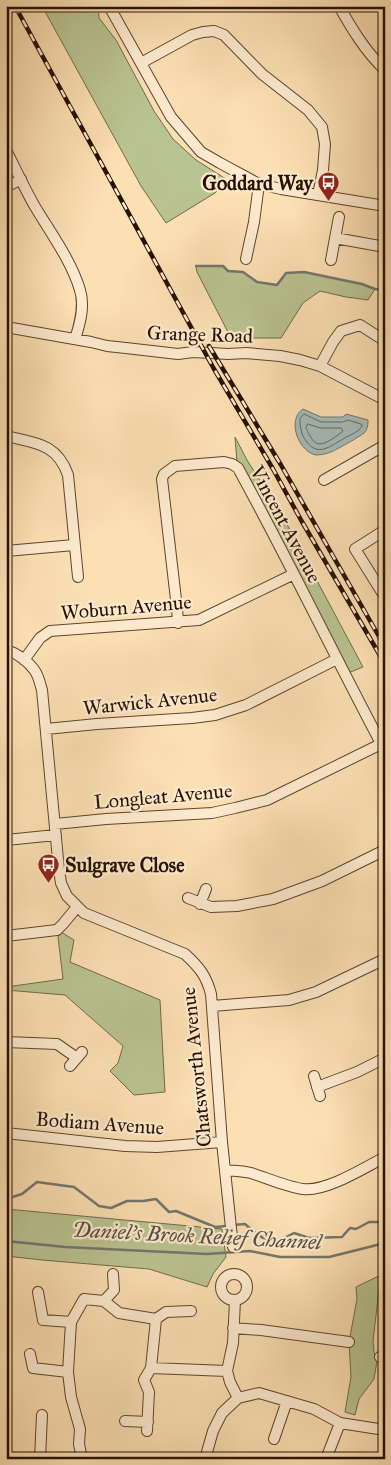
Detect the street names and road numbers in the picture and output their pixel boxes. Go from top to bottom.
street label: Grange Road [147,320,253,349]
street label: Vincent Avenue [245,460,327,587]
street label: Woburn Avenue [60,589,192,625]
street label: Warwick Avenue [82,682,218,720]
street label: Longleat Avenue [93,778,233,815]
street label: Chatsworth Avenue [176,986,216,1148]
street label: Bodiam Avenue [35,1107,165,1139]

